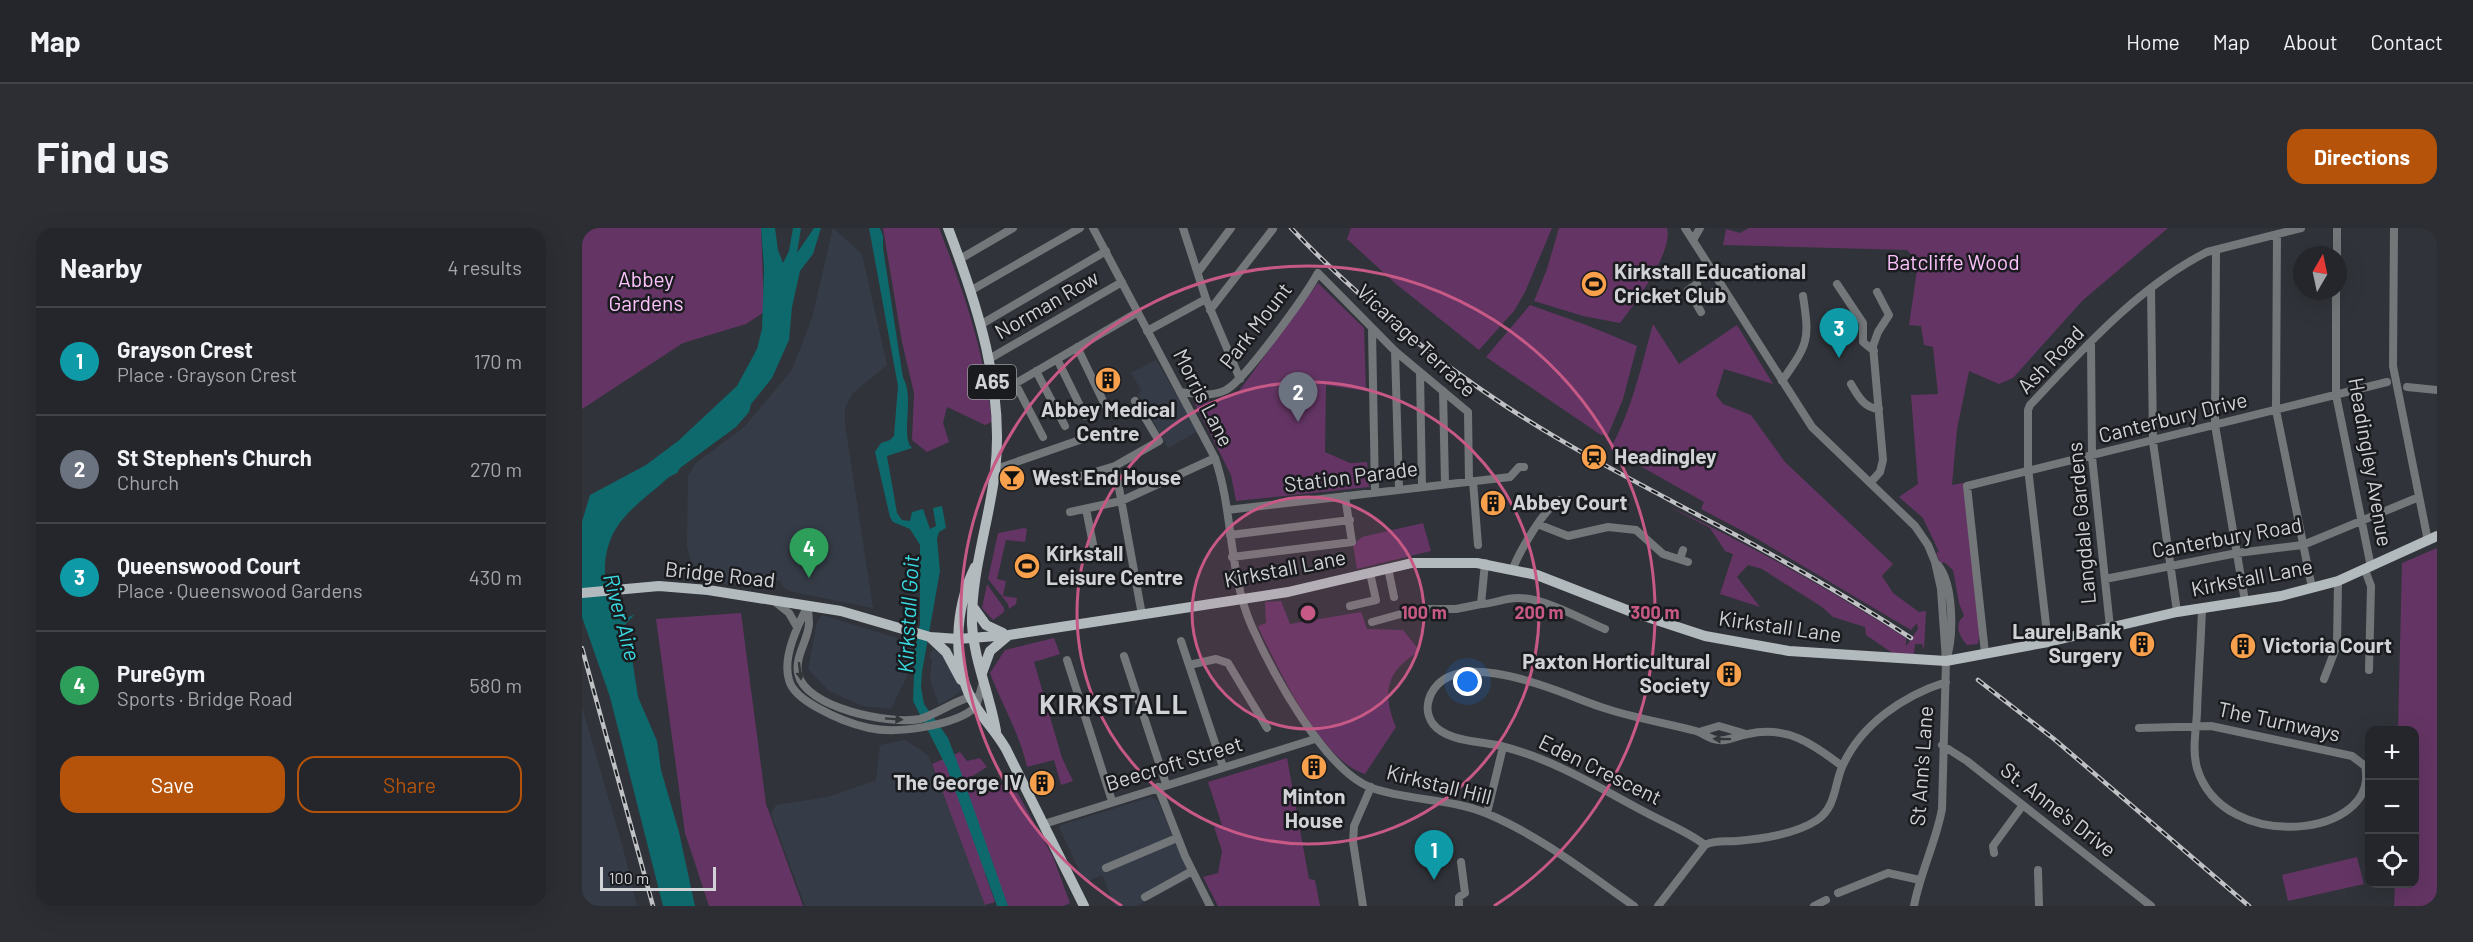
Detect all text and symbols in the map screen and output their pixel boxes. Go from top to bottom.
text: Map [30,24,81,58]
text: Home [2126,29,2180,54]
text: Map [2213,29,2250,54]
text: About [2283,29,2338,54]
text: Contact [2371,29,2443,54]
button: Directions [2287,129,2437,184]
text: Find us [36,131,169,181]
north arrow [2293,246,2347,300]
park label: Batcliffe Wood [1886,249,2020,274]
text: Nearby [60,252,142,283]
text: 4 results [447,255,522,279]
place label: Kirkstall Educational Cricket Club [1614,258,1806,307]
street label: Norman Row [990,264,1103,343]
park label: Abbey Gardens [608,266,684,315]
sports icon: Kirkstall Educational Cricket Club [1579,269,1609,299]
street label: Park Mount [1214,277,1296,373]
street label: Vicarage Terrace [1352,278,1482,402]
pin: 3 [1820,308,1858,358]
street label: Ash Road [2011,320,2088,398]
text: Grayson Crest [117,336,253,362]
street label: Morris Lane [1169,344,1240,450]
text: 1 [76,349,83,373]
text: 170 m [474,349,522,373]
text: Place · Grayson Crest [117,362,297,386]
road number: A65 [968,365,1016,399]
building icon: Abbey Medical Centre [1093,365,1123,395]
pin: 2 [1278,372,1318,422]
street label: Headingley Avenue [2344,375,2399,548]
street label: Canterbury Drive [2096,386,2250,447]
place label: Abbey Medical Centre [1041,396,1175,445]
street label: Langdale Gardens [2061,441,2100,605]
station icon: Headingley [1579,442,1609,472]
place label: Headingley [1614,443,1717,468]
text: St Stephen's Church [117,444,312,470]
street label: Station Parade [1282,455,1419,496]
text: 2 [74,457,85,481]
text: 270 m [470,457,522,481]
bar icon: West End House [997,463,1027,493]
place label: West End House [1032,464,1181,489]
text: Church [117,470,179,494]
building icon: Abbey Court [1478,488,1508,518]
place label: Abbey Court [1512,489,1627,514]
street label: Canterbury Road [2150,511,2304,562]
pin: 4 [790,528,828,578]
place label: Kirkstall Leisure Centre [1046,540,1183,589]
street label: Kirkstall Lane [1222,543,1348,592]
sports icon: Kirkstall Leisure Centre [1012,551,1042,581]
text: Queenswood Court [117,552,301,578]
street label: Kirkstall Lane [2189,552,2315,601]
water label: Kirkstall Goit [891,554,923,674]
street label: Bridge Road [664,555,777,592]
text: 3 [74,565,85,589]
text: 430 m [469,565,522,589]
water label: River Aire [599,570,647,663]
text: Place · Queenswood Gardens [117,578,363,602]
text: 100 m [1401,601,1447,623]
text: 200 m [1514,601,1564,623]
text: 300 m [1631,601,1679,623]
centre of rings [1298,603,1318,623]
street label: Kirkstall Lane [1717,605,1843,646]
place label: Laurel Bank Surgery [2012,618,2122,667]
building icon: Laurel Bank Surgery [2127,629,2157,659]
building icon: Victoria Court [2228,631,2258,661]
place label: Victoria Court [2262,632,2392,657]
place label: Paxton Horticultural Society [1522,648,1710,697]
building icon: Paxton Horticultural Society [1714,659,1744,689]
text: PureGym [117,660,205,686]
one-way arrow [796,662,805,681]
your location [1453,667,1482,696]
text: 4 [73,673,86,697]
text: 580 m [469,673,522,697]
text: Sports · Bridge Road [117,686,293,710]
district label: KIRKSTALL [1039,687,1189,719]
street label: The Turnways [2216,695,2343,746]
street label: St Ann's Lane [1904,705,1937,827]
one-way arrow [884,714,903,723]
map controls [2365,726,2419,888]
button: + [2365,726,2419,780]
street label: Eden Crescent [1535,728,1666,809]
street label: Beecroft Street [1102,730,1245,795]
one-way arrow [1713,734,1732,744]
building icon: Minton House [1299,752,1329,782]
button: Save [60,756,285,813]
button: Share [297,756,522,813]
street label: St. Anne's Drive [1996,756,2122,862]
street label: Kirkstall Hill [1384,758,1494,809]
building icon: The George IV [1027,768,1057,798]
place label: The George IV [893,769,1022,794]
button: − [2365,780,2419,834]
place label: Minton House [1283,783,1345,832]
pin: 1 [1414,830,1454,880]
button: locate [2365,834,2419,888]
scale bar [600,864,716,892]
text: 100 m [609,868,649,887]

